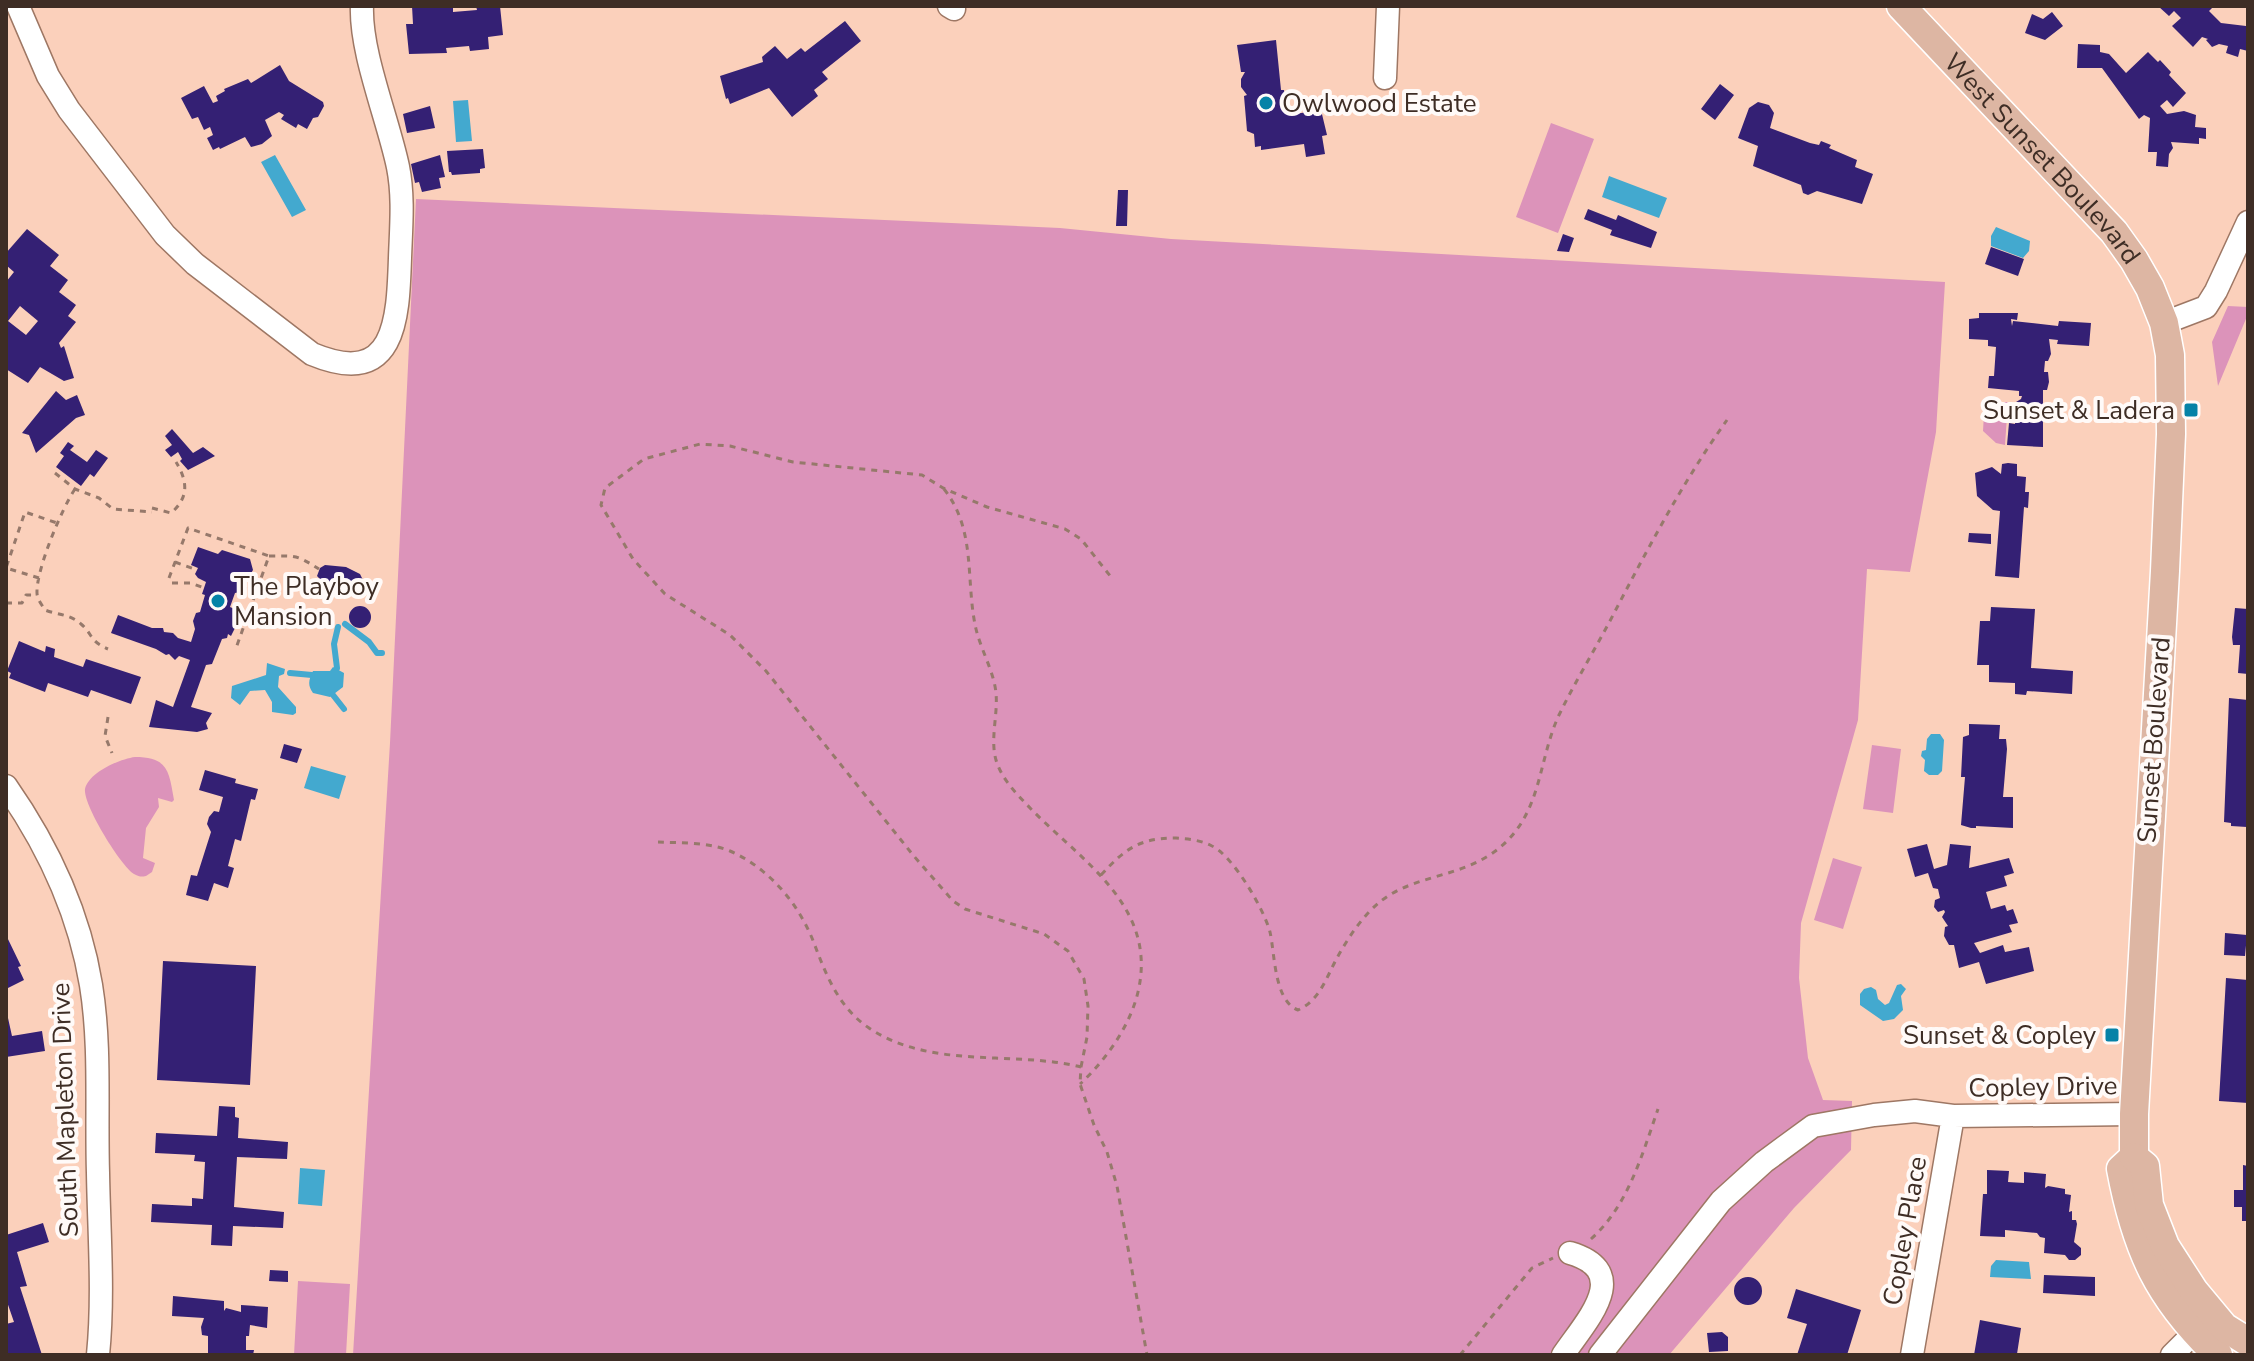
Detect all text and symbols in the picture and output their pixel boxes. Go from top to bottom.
street label: West Sunset Boulevard [1936,45,2149,271]
place label: Owlwood Estate [1282,86,1477,121]
marker: Owlwood Estate [1257,94,1275,112]
place label: Sunset & Ladera [1983,393,2175,428]
marker: Sunset & Ladera [2182,401,2200,419]
place label: The Playboy Mansion [234,569,380,634]
marker: The Playboy Mansion [209,592,227,610]
street label: Sunset Boulevard [2129,636,2179,844]
street label: South Mapleton Drive [43,982,87,1238]
place label: Sunset & Copley [1903,1018,2097,1053]
marker: Sunset & Copley [2103,1026,2121,1044]
street label: Copley Drive [1968,1068,2118,1106]
street label: Copley Place [1875,1154,1935,1308]

